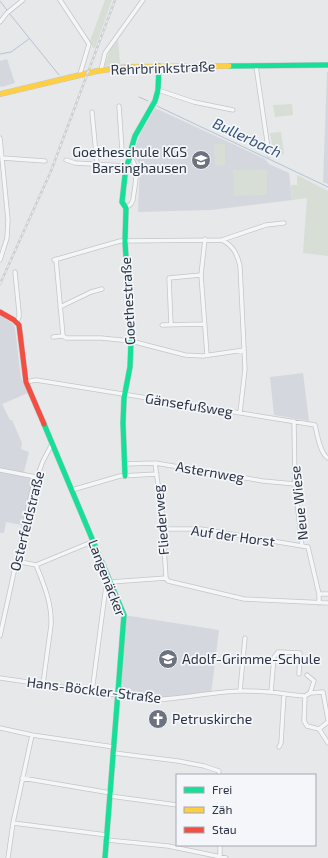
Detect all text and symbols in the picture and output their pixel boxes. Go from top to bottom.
street label: Rehrbrinkstraße [110,57,216,78]
water label: Bullerbach [210,113,285,161]
place label: Goetheschule KGS Barsinghausen [72,143,187,176]
school or university icon: Goetheschule KGS Barsinghausen [190,149,212,171]
street label: Goethestraße [117,257,138,345]
street label: Gänsefußweg [144,389,234,420]
street label: Asternweg [175,457,246,486]
street label: Neue Wiese [286,465,311,541]
street label: Osterfeldstraße [6,469,47,573]
street label: Fliederweg [149,484,172,556]
street label: Auf der Horst [190,521,276,550]
street label: Langenäcker [85,537,130,619]
school or university icon: Adolf-Grimme-Schule [157,648,179,670]
place label: Adolf-Grimme-Schule [182,650,321,667]
street label: Hans-Böckler-Straße [26,673,162,706]
church icon: Petruskirche [147,708,169,730]
place label: Petruskirche [172,710,252,727]
legend [176,774,316,846]
text: Frei [212,782,232,796]
text: Zäh [212,802,232,816]
text: Stau [212,822,237,836]

